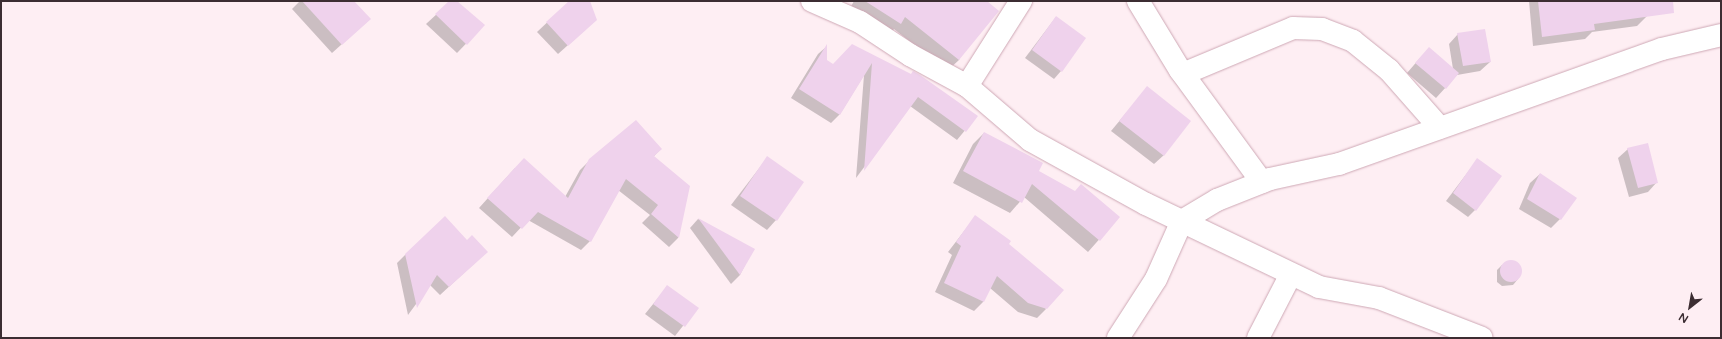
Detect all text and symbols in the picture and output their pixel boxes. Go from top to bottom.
north arrow [1670,287,1710,327]
text: N [1676,310,1691,326]

